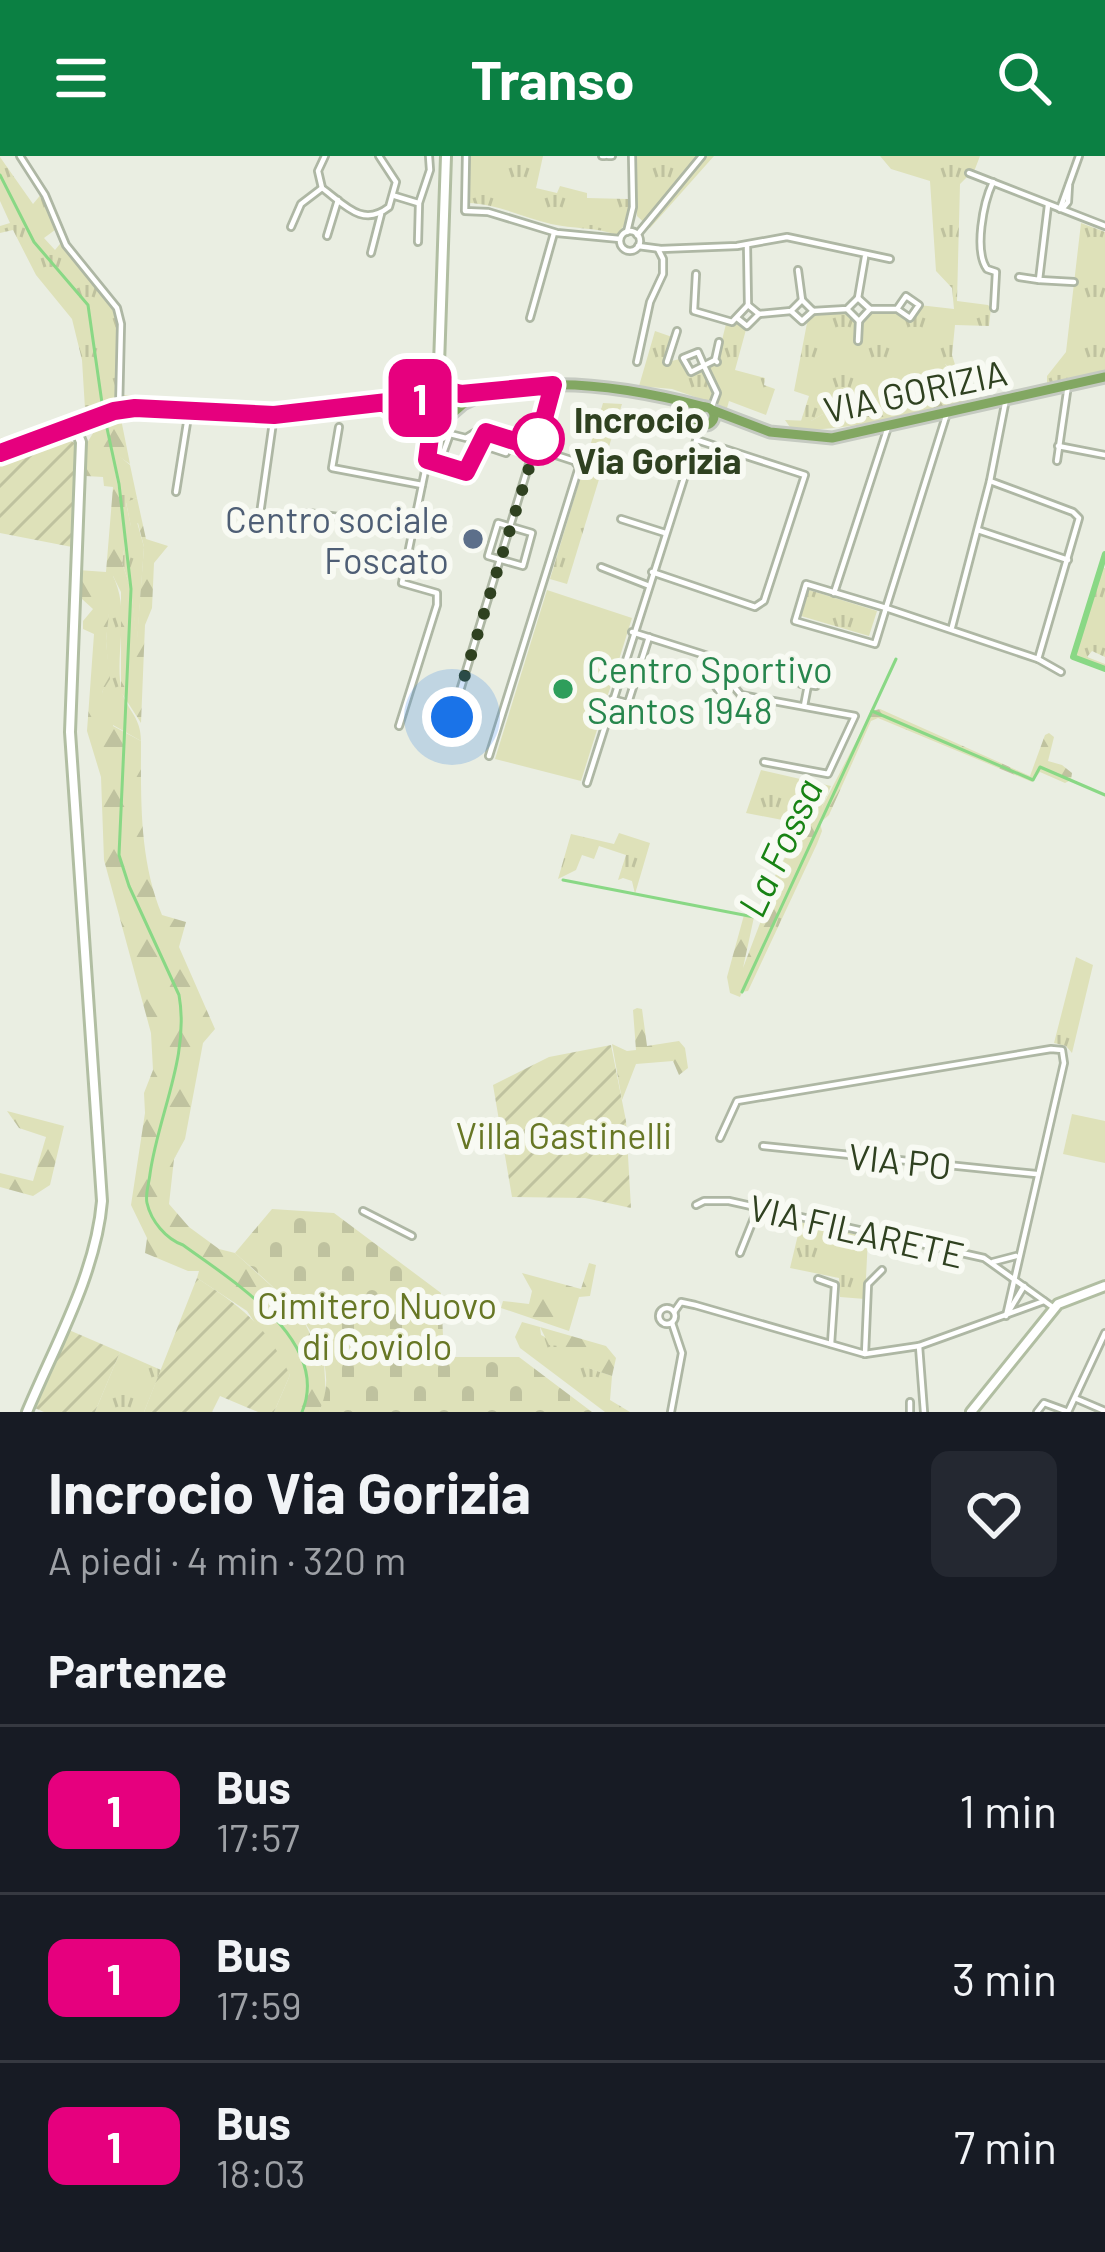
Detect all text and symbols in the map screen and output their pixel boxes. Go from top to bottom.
icon: menu [48,45,114,111]
icon: search [991,45,1057,111]
text: Transo [470,46,635,111]
street label: VIA GORIZIA [819,350,1011,430]
line badge: 1 [381,359,459,437]
text: 1 [413,373,427,423]
place label: Incrocio Via Gorizia [574,397,742,481]
marker: Incrocio Via Gorizia [513,414,563,464]
place label: Centro sociale Foscato [225,497,449,581]
marker: Centro sociale Foscato [460,526,486,552]
place label: Centro Sportivo Santos 1948 [587,647,833,731]
marker: Centro Sportivo Santos 1948 [550,676,576,702]
your location [422,687,482,747]
water label: La Fossa [727,771,831,923]
park label: Villa Gastinelli [456,1113,672,1156]
street label: VIA PO [846,1133,954,1187]
street label: VIA FILARETE [745,1184,969,1276]
park label: Cimitero Nuovo di Coviolo [257,1283,497,1367]
button: heart [931,1451,1057,1577]
text: Incrocio Via Gorizia [48,1457,531,1525]
text: A piedi · 4 min · 320 m [48,1536,406,1583]
text: Partenze [48,1643,227,1697]
text: Bus [216,1759,291,1813]
text: 1 min [959,1783,1057,1837]
text: 1 [107,1785,121,1835]
text: 17:57 [216,1813,300,1860]
text: Bus [216,1927,291,1981]
text: 3 min [952,1951,1057,2005]
text: 1 [107,1953,121,2003]
text: 17:59 [216,1981,302,2028]
text: Bus [216,2095,291,2149]
text: 7 min [954,2119,1057,2173]
text: 1 [107,2121,121,2171]
text: 18:03 [216,2149,305,2196]

